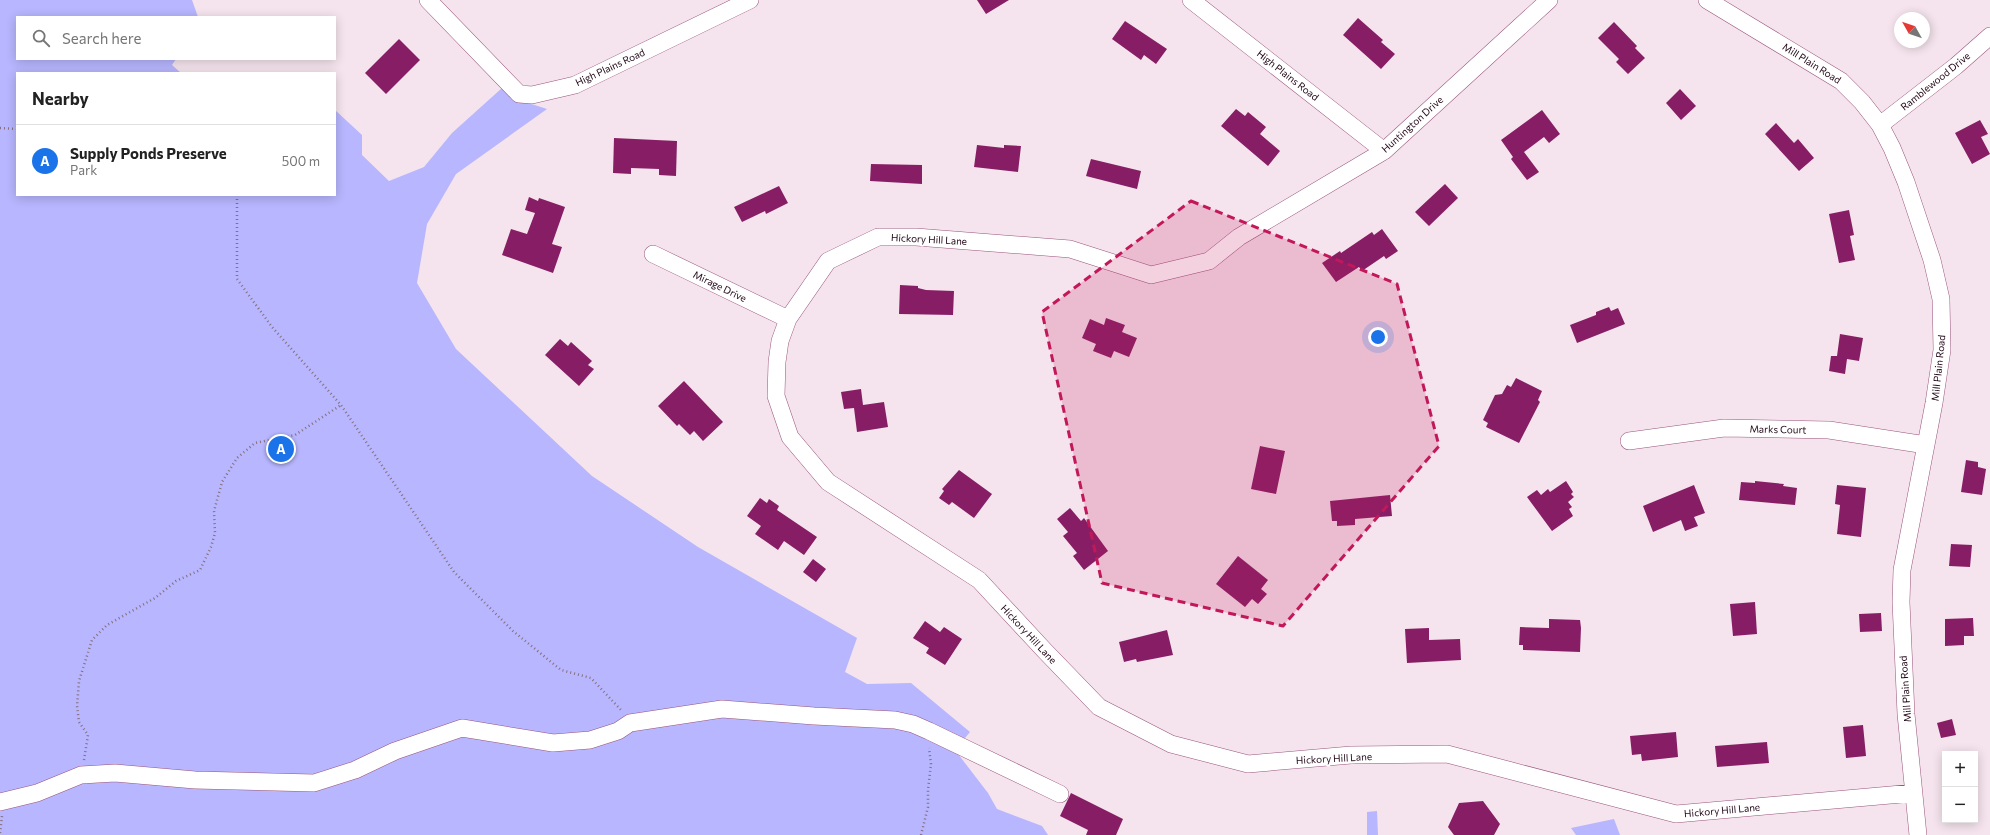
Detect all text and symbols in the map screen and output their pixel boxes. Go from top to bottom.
north arrow [1894,12,1930,48]
search box [16,16,336,60]
icon: search [30,27,52,49]
text: Search here [62,29,141,47]
street label: Mill Plain Road [1781,40,1844,86]
street label: High Plains Road [573,46,647,88]
street label: High Plains Road [1255,47,1322,103]
street label: Ramblewood Drive [1898,49,1972,113]
text: Nearby [32,88,89,109]
street label: Huntington Drive [1379,93,1445,155]
text: Supply Ponds Preserve [70,144,227,162]
text: A [40,153,50,169]
text: 500 m [282,153,320,169]
text: Park [70,162,97,178]
street label: Hickory Hill Lane [891,231,967,247]
street label: Mirage Drive [691,268,749,304]
your location [1368,327,1388,347]
street label: Mill Plain Road [1929,334,1947,402]
street label: Marks Court [1749,423,1807,435]
pin: A [268,434,294,464]
street label: Hickory Hill Lane [999,602,1059,666]
street label: Mill Plain Road [1897,655,1913,723]
street label: Hickory Hill Lane [1296,750,1372,766]
map controls [1942,751,1978,823]
button: + [1942,751,1978,787]
button: − [1942,787,1978,823]
street label: Hickory Hill Lane [1683,801,1761,819]

